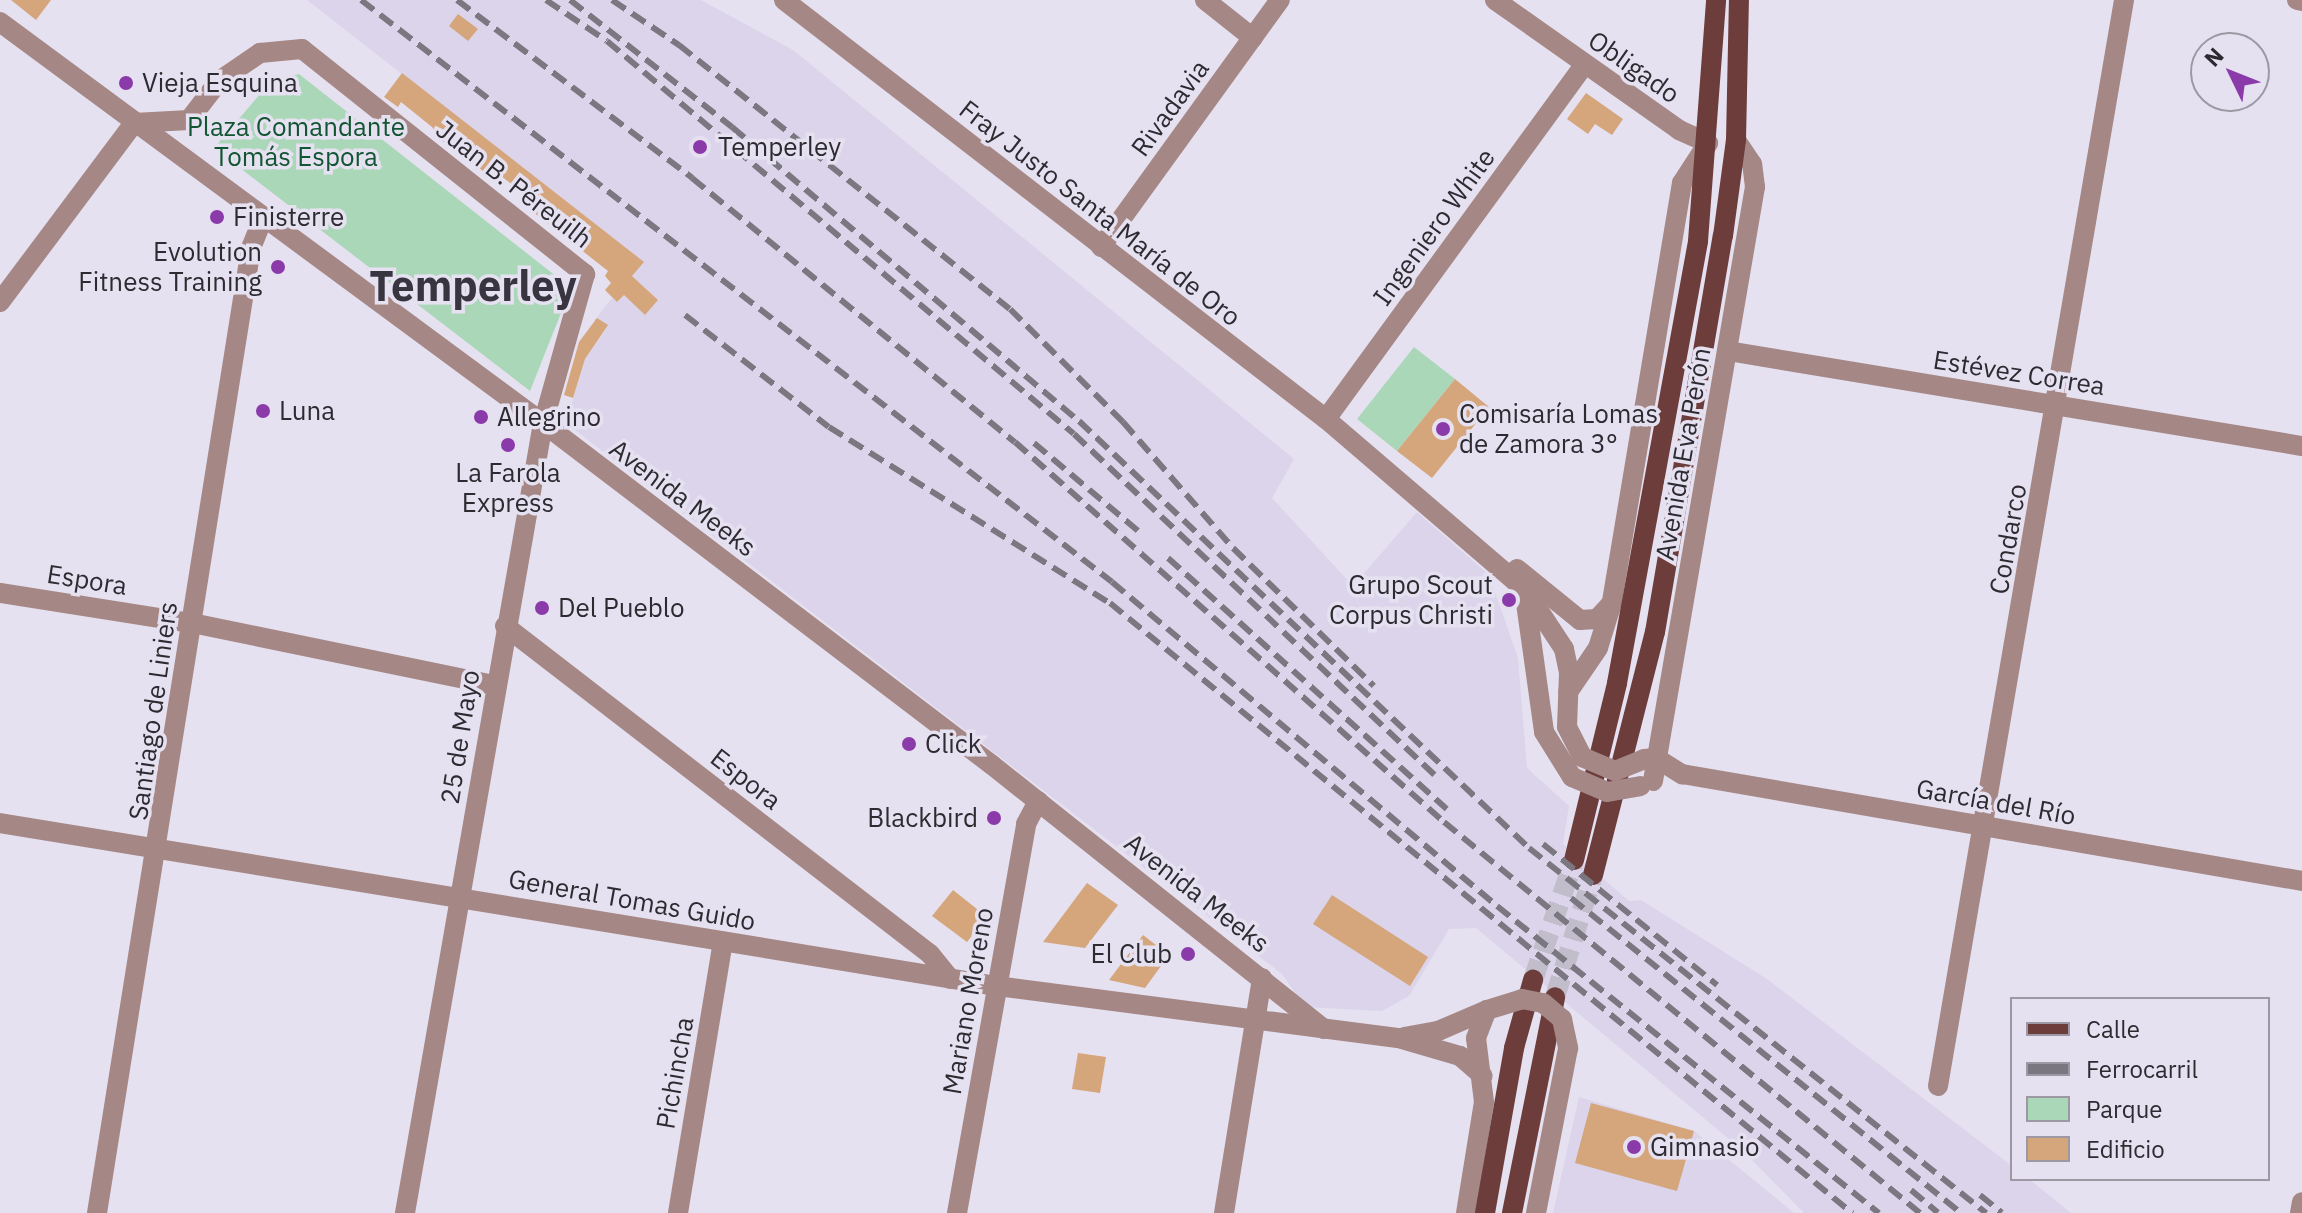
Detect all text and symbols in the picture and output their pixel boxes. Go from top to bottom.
street label: Obligado [1582,24,1686,110]
north arrow [2190,32,2270,112]
text: N [2198,41,2230,72]
street label: Rivadavia [1125,54,1215,162]
place label: Vieja Esquina [142,67,298,99]
marker: Vieja Esquina [117,74,135,92]
street label: Fray Justo Santa María de Oro [953,93,1247,333]
park label: Plaza Comandante Tomás Espora [187,111,405,172]
street label: Juan B. Péreuilh [430,114,598,254]
place label: Temperley [718,131,841,163]
marker: Temperley [689,136,711,158]
street label: Ingeniero White [1367,142,1501,312]
place label: Finisterre [233,201,344,233]
marker: Finisterre [208,208,226,226]
place label: Evolution Fitness Training [78,236,262,298]
marker: Evolution Fitness Training [269,258,287,276]
district label: Temperley [369,261,577,311]
street label: Estévez Correa [1931,344,2107,402]
street label: Avenida Eva Perón [1649,345,1717,563]
place label: Luna [279,395,335,427]
place label: Comisaría Lomas de Zamora 3° [1459,398,1658,460]
place label: Allegrino [497,401,601,433]
marker: Luna [254,402,272,420]
marker: Allegrino [472,408,490,426]
marker: Comisaría Lomas de Zamora 3° [1434,420,1452,438]
street label: Avenida Meeks [604,433,762,563]
marker: La Farola Express [499,436,517,454]
place label: La Farola Express [455,457,561,518]
street label: Condarco [1983,481,2033,597]
street label: Espora [45,558,129,602]
place label: Grupo Scout Corpus Christi [1329,569,1493,630]
marker: Grupo Scout Corpus Christi [1500,591,1518,609]
place label: Del Pueblo [558,592,684,624]
marker: Del Pueblo [533,599,551,617]
street label: Santiago de Liniers [122,600,184,822]
street label: 25 de Mayo [434,668,486,806]
place label: Click [925,728,981,760]
marker: Click [900,735,918,753]
street label: Espora [705,742,787,816]
street label: García del Río [1914,773,2078,831]
place label: Blackbird [867,802,978,834]
marker: Blackbird [985,809,1003,827]
street label: Avenida Meeks [1118,827,1276,959]
street label: General Tomas Guido [506,863,758,937]
street label: Mariano Moreno [936,905,1000,1097]
place label: El Club [1091,938,1172,970]
marker: El Club [1179,945,1197,963]
legend [2010,997,2270,1181]
text: Calle [2086,1013,2140,1045]
street label: Pichincha [650,1015,700,1131]
text: Ferrocarril [2086,1053,2198,1085]
text: Parque [2086,1093,2163,1125]
place label: Gimnasio [1650,1131,1760,1163]
text: Edificio [2086,1133,2165,1165]
marker: Gimnasio [1625,1138,1643,1156]

